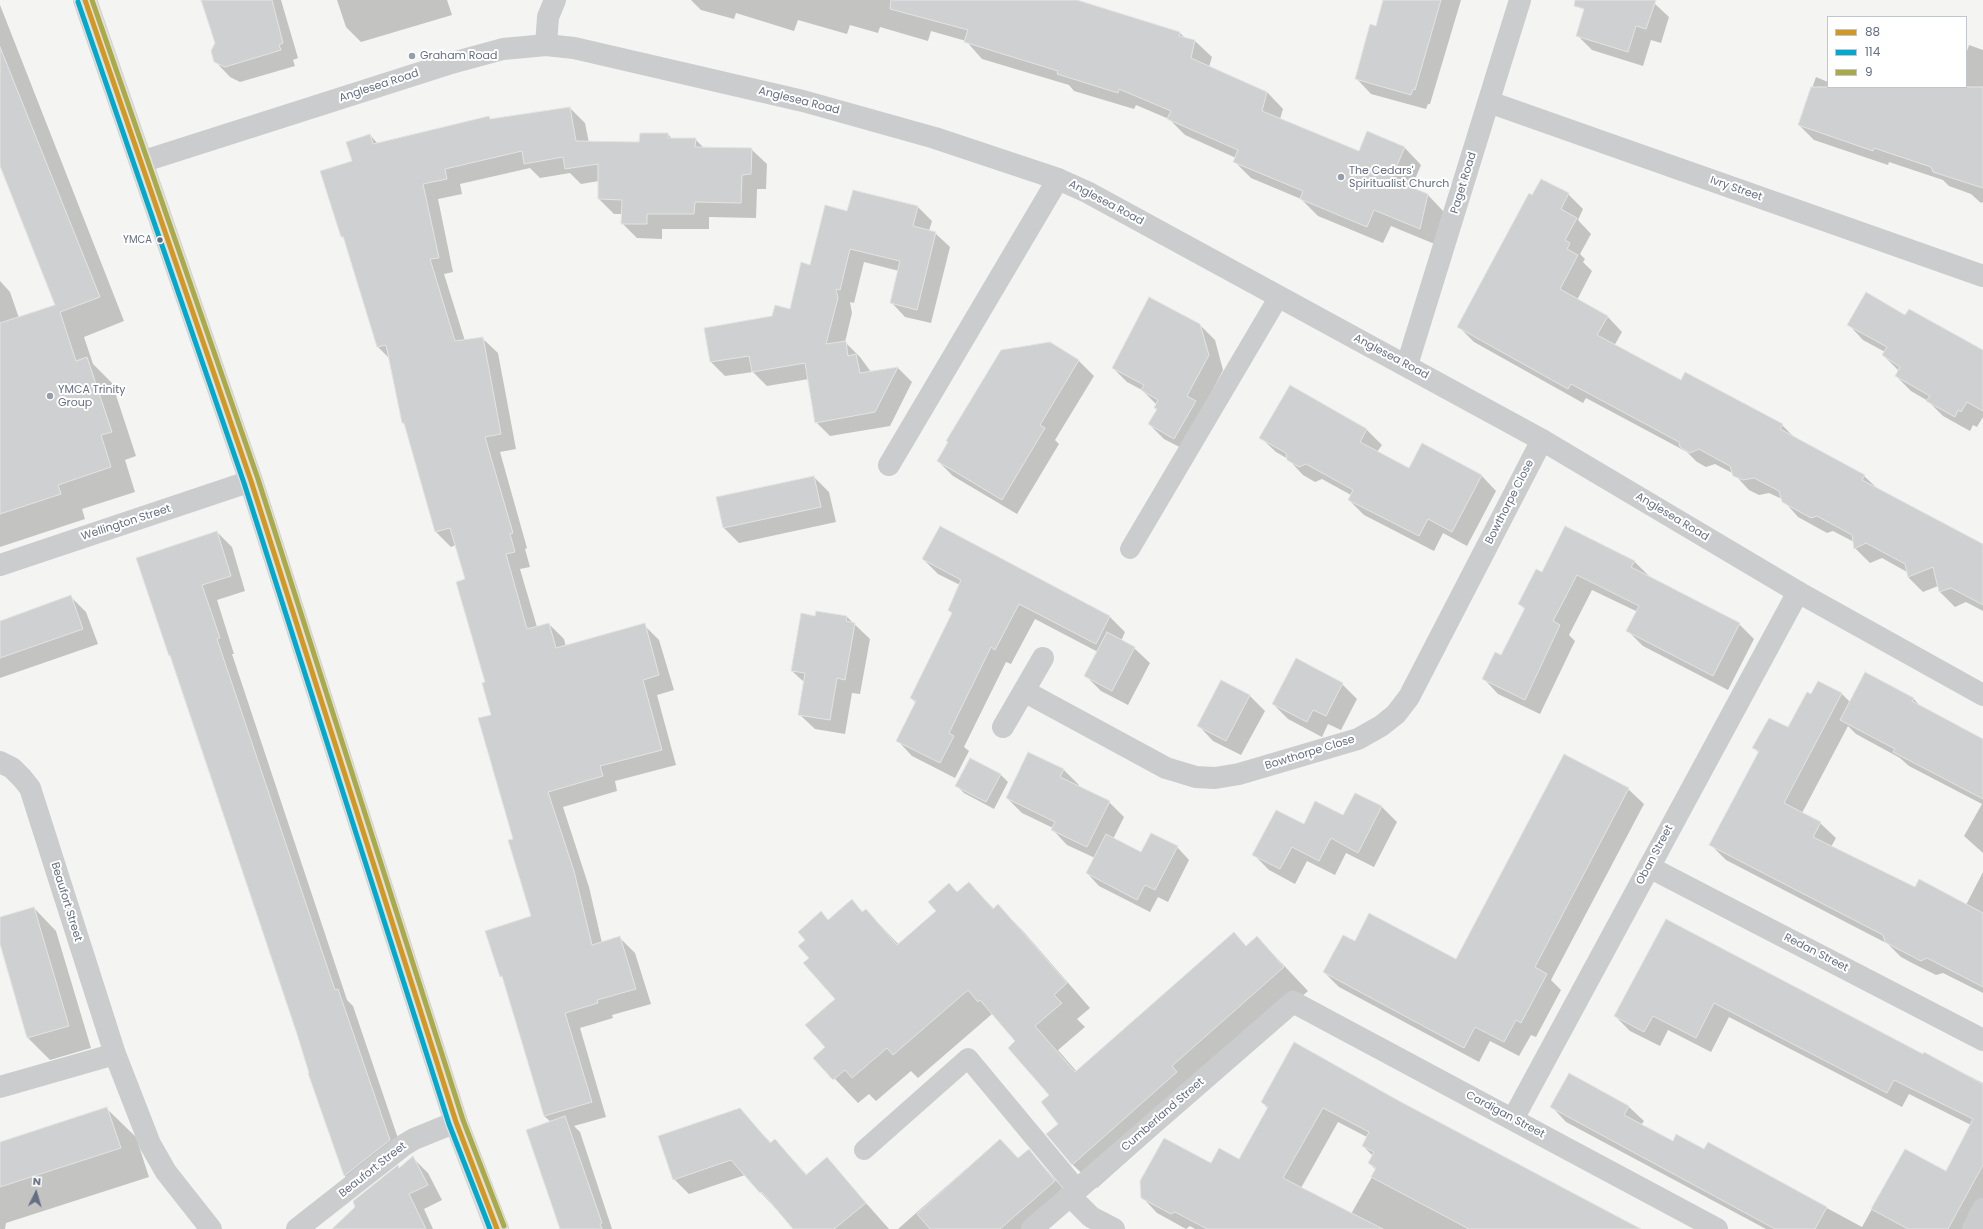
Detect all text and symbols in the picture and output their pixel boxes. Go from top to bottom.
legend [1827,16,1967,88]
text: 88 [1865,23,1880,40]
text: 114 [1865,43,1880,60]
place label: Graham Road [420,49,497,63]
marker: Graham Road [407,51,417,61]
text: 9 [1865,63,1873,80]
street label: Anglesea Road [338,67,420,105]
street label: Anglesea Road [757,85,841,117]
street label: Paget Road [1448,151,1480,215]
place label: The Cedars' Spiritualist Church [1349,164,1449,190]
marker: The Cedars' Spiritualist Church [1336,172,1346,182]
street label: Ivry Street [1708,174,1764,204]
street label: Anglesea Road [1066,178,1146,228]
place label: YMCA [123,234,152,246]
marker: YMCA [155,235,165,245]
street label: Anglesea Road [1351,332,1431,382]
place label: YMCA Trinity Group [58,383,125,409]
marker: YMCA Trinity Group [45,391,55,401]
street label: Bowthorpe Close [1483,458,1537,546]
street label: Anglesea Road [1633,490,1711,544]
street label: Wellington Street [80,502,172,544]
street label: Bowthorpe Close [1264,733,1356,773]
street label: Oban Street [1634,823,1676,887]
street label: Beaufort Street [48,861,84,943]
street label: Redan Street [1782,931,1850,975]
street label: Cumberland Street [1119,1076,1207,1154]
street label: Cardigan Street [1463,1089,1547,1141]
street label: Beaufort Street [337,1140,409,1200]
north arrow [16,1173,56,1213]
text: N [32,1173,42,1189]

